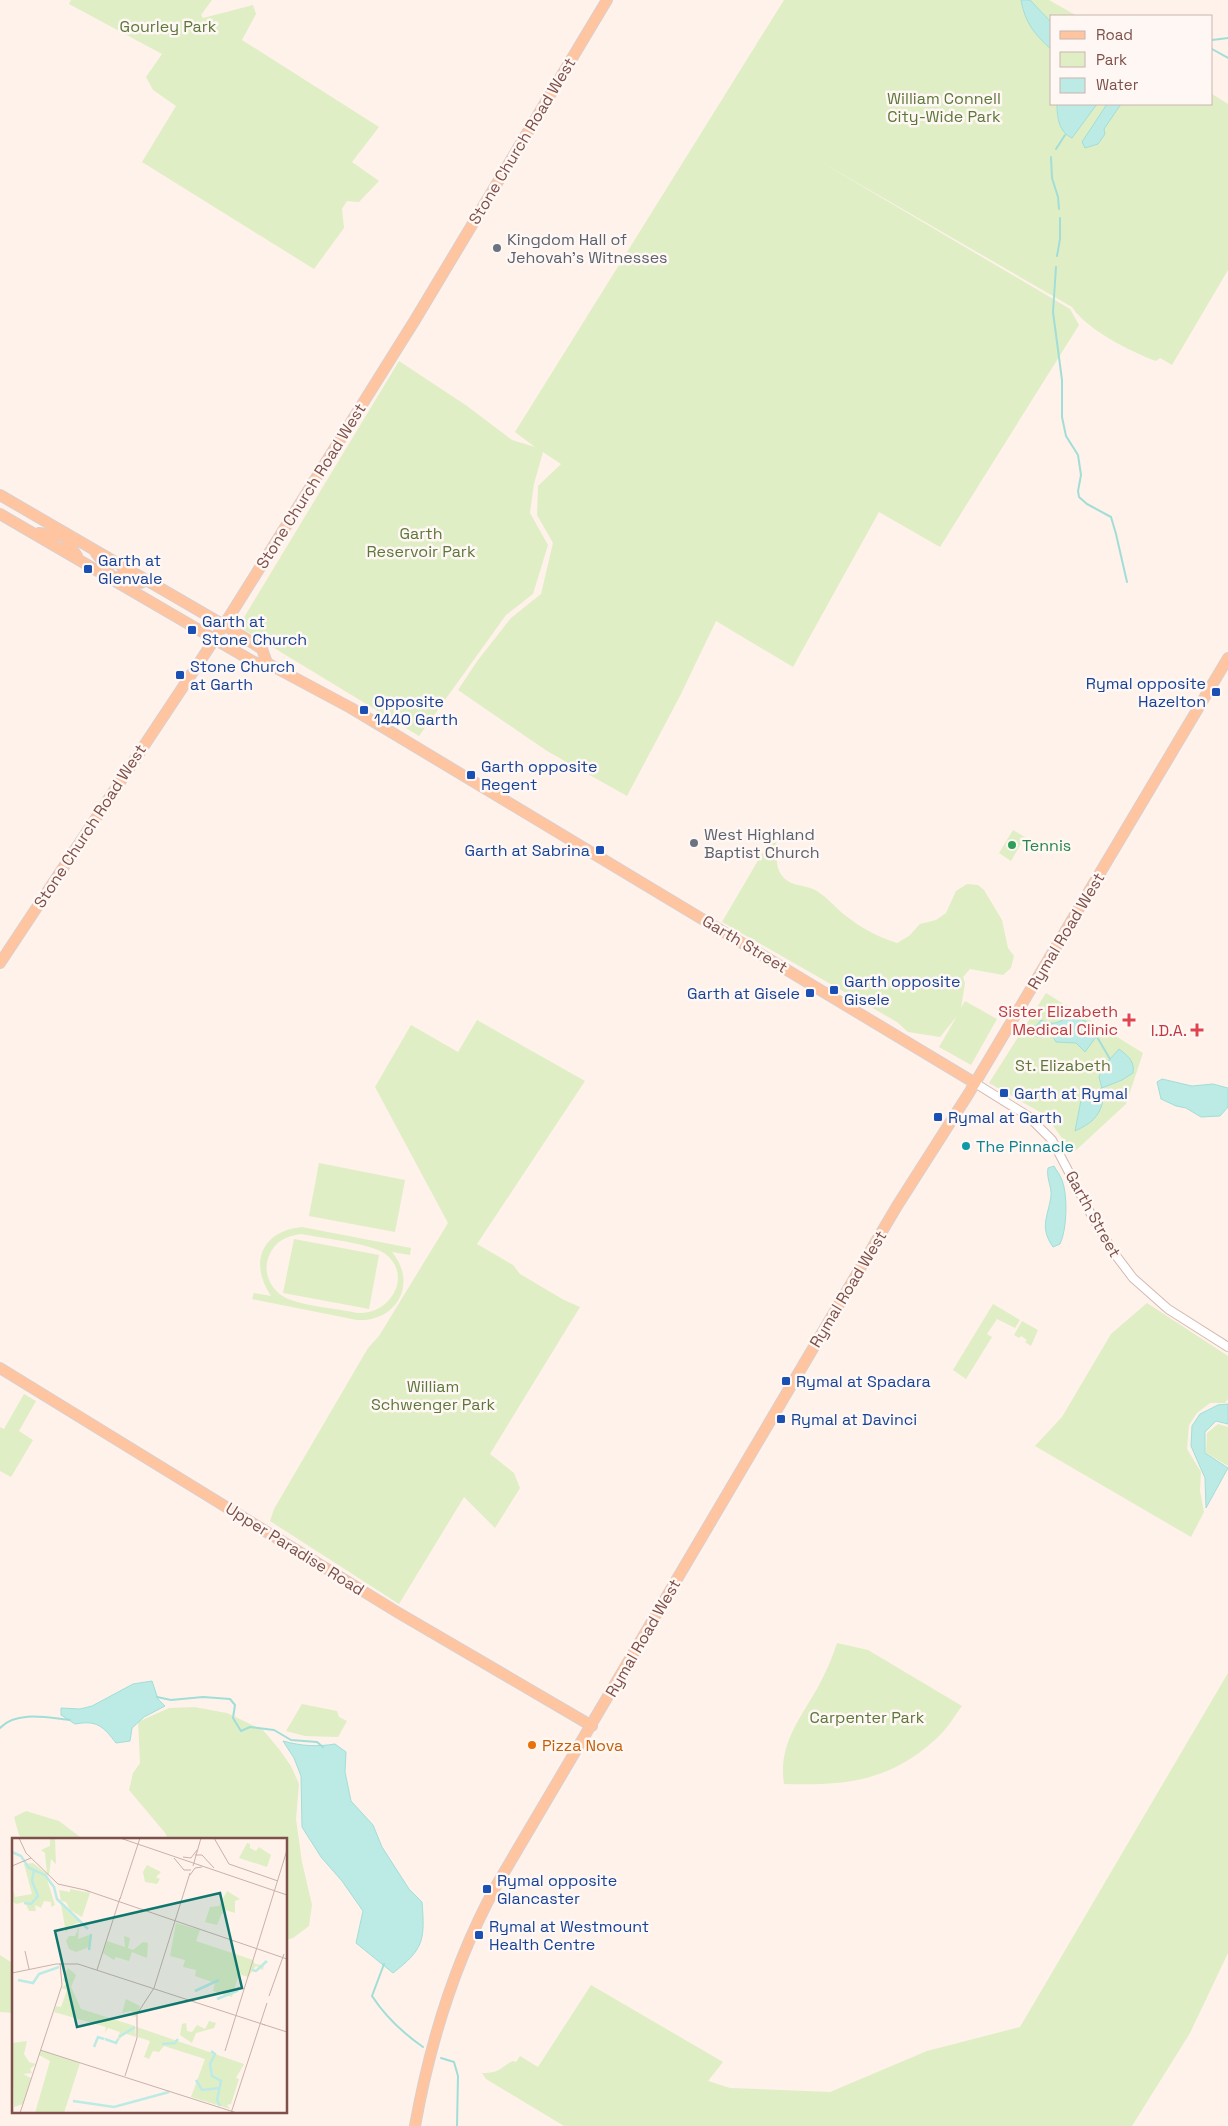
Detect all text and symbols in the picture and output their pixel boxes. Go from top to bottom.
legend [1050,15,1213,105]
park label: Gourley Park [120,16,217,37]
text: Road [1096,25,1133,44]
text: Park [1096,50,1127,69]
street label: Stone Church Road West [464,54,580,228]
text: Water [1096,75,1139,94]
park label: William Connell City-Wide Park [887,88,1001,127]
place label: Kingdom Hall of Jehovah's Witnesses [507,229,668,268]
marker: Kingdom Hall of Jehovah's Witnesses [491,242,503,254]
street label: Stone Church Road West [251,399,371,573]
park label: Garth Reservoir Park [366,523,476,562]
place label: Garth at Glenvale [98,550,162,589]
marker: Garth at Glenvale [82,563,94,575]
place label: Garth at Stone Church [202,611,307,650]
marker: Garth at Stone Church [186,624,198,636]
place label: Stone Church at Garth [190,656,295,695]
marker: Stone Church at Garth [174,669,186,681]
place label: Rymal opposite Hazelton [1086,673,1206,712]
marker: Rymal opposite Hazelton [1210,686,1222,698]
place label: Opposite 1440 Garth [374,691,458,730]
marker: Opposite 1440 Garth [358,704,370,716]
street label: Stone Church Road West [29,740,151,912]
place label: Garth opposite Regent [481,756,597,795]
marker: Garth opposite Regent [465,769,477,781]
place label: West Highland Baptist Church [704,824,820,863]
place label: Tennis [1022,835,1071,856]
marker: West Highland Baptist Church [688,837,700,849]
marker: Tennis [1006,839,1018,851]
place label: Garth at Sabrina [465,840,590,861]
marker: Garth at Sabrina [594,844,606,856]
street label: Rymal Road West [1023,869,1109,993]
street label: Garth Street [698,910,792,978]
place label: Garth opposite Gisele [844,971,960,1010]
place label: Garth at Gisele [687,983,800,1004]
marker: Garth opposite Gisele [828,984,840,996]
marker: Garth at Gisele [804,987,816,999]
place label: Sister Elizabeth Medical Clinic [998,1001,1118,1040]
marker: Sister Elizabeth Medical Clinic [1122,1013,1136,1027]
place label: I.D.A. [1151,1020,1187,1041]
marker: I.D.A. [1191,1024,1203,1036]
park label: St. Elizabeth [1015,1055,1111,1076]
place label: Garth at Rymal [1014,1083,1128,1104]
marker: Garth at Rymal [998,1087,1010,1099]
place label: Rymal at Garth [948,1107,1062,1128]
marker: Rymal at Garth [932,1111,944,1123]
place label: The Pinnacle [976,1136,1074,1157]
marker: The Pinnacle [960,1140,972,1152]
street label: Garth Street [1061,1167,1125,1261]
street label: Rymal Road West [805,1227,891,1351]
place label: Rymal at Spadara [796,1371,931,1392]
marker: Rymal at Spadara [780,1375,792,1387]
park label: William Schwenger Park [371,1376,495,1415]
place label: Rymal at Davinci [791,1409,917,1430]
marker: Rymal at Davinci [775,1413,787,1425]
street label: Upper Paradise Road [222,1498,368,1600]
street label: Rymal Road West [601,1575,685,1701]
park label: Carpenter Park [810,1707,925,1728]
place label: Pizza Nova [542,1735,623,1756]
marker: Pizza Nova [526,1739,538,1751]
inset map [12,1838,288,2114]
place label: Rymal opposite Glancaster [497,1870,617,1909]
marker: Rymal opposite Glancaster [481,1883,493,1895]
place label: Rymal at Westmount Health Centre [489,1916,649,1955]
marker: Rymal at Westmount Health Centre [473,1929,485,1941]

